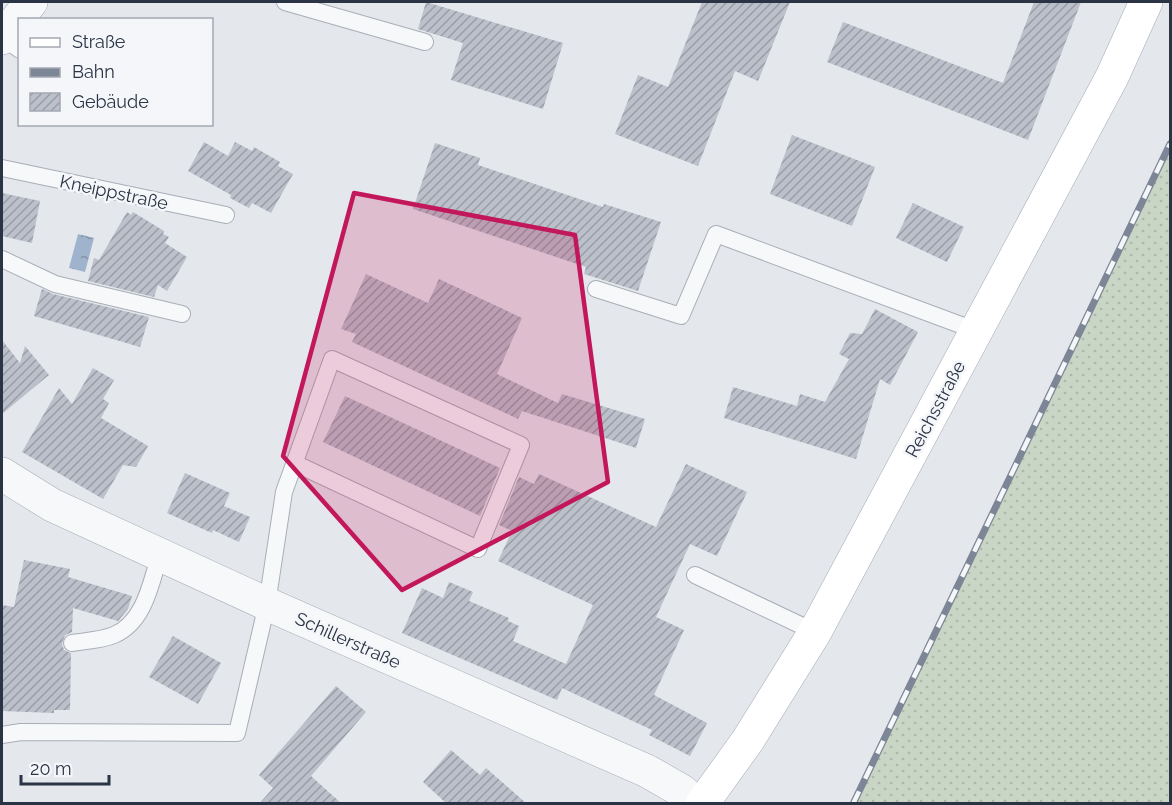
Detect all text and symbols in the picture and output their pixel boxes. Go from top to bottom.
legend [18,18,213,126]
text: Straße [72,31,126,52]
text: Bahn [72,61,115,82]
text: Gebäude [72,91,149,112]
street label: Kneippstraße [58,170,170,214]
street label: Reichsstraße [901,357,969,461]
street label: Schillerstraße [292,607,404,673]
scale bar [21,748,110,786]
text: 20 m [30,758,72,779]

